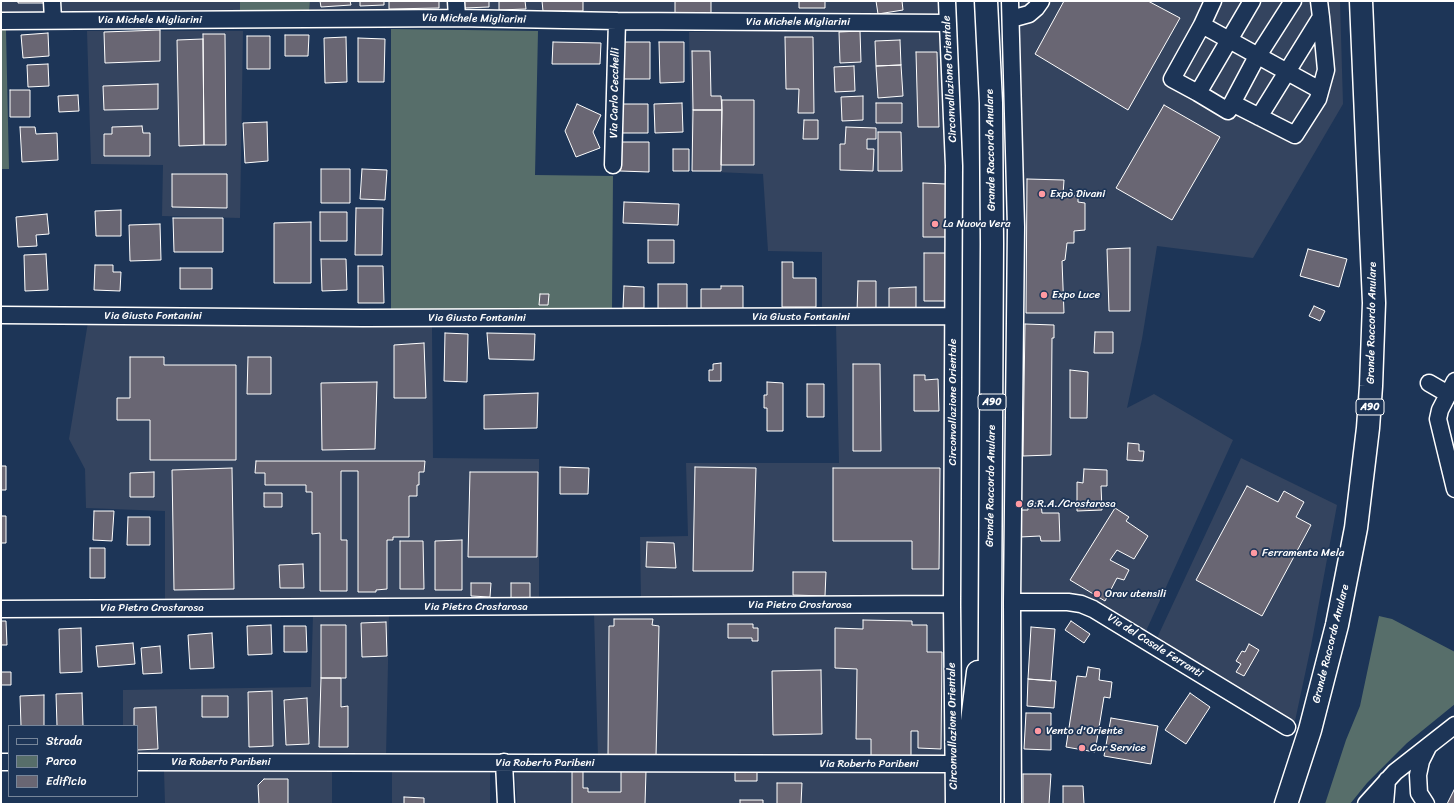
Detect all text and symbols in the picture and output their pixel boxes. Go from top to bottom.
street label: Via Michele Migliarini [422,11,526,27]
street label: Via Michele Migliarini [98,13,202,27]
street label: Via Michele Migliarini [746,15,850,29]
street label: Circonvallazione Orientale [940,15,960,143]
street label: Via Carlo Cecchelli [608,48,622,138]
street label: Grande Raccordo Anulare [983,89,999,211]
place label: Expò Divani [1050,187,1105,201]
marker: Expò Divani [1037,189,1047,199]
place label: La Nuova Vera [943,217,1010,231]
marker: La Nuova Vera [930,219,940,229]
street label: Grande Raccordo Anulare [1364,262,1380,384]
place label: Expo Luce [1052,288,1100,302]
marker: Expo Luce [1039,290,1049,300]
street label: Via Giusto Fontanini [104,309,202,323]
street label: Via Giusto Fontanini [752,310,850,324]
street label: Via Giusto Fontanini [428,311,526,325]
street label: Circonvallazione Orientale [946,338,960,466]
road number: A90 [978,394,1006,410]
road number: A90 [1356,399,1384,415]
street label: Grande Raccordo Anulare [983,425,999,547]
place label: G.R.A./Crostarosa [1027,497,1116,511]
marker: G.R.A./Crostarosa [1014,499,1024,509]
place label: Ferramenta Mela [1262,546,1344,560]
marker: Ferramenta Mela [1249,548,1259,558]
street label: Grande Raccordo Anulare [1310,583,1352,705]
place label: Orav utensili [1105,587,1166,601]
marker: Orav utensili [1092,589,1102,599]
street label: Via Pietro Crostarosa [748,598,852,612]
street label: Via Pietro Crostarosa [424,600,528,614]
street label: Via Pietro Crostarosa [100,601,204,615]
street label: Via del Casale Ferranti [1105,611,1205,681]
street label: Circonvallazione Orientale [945,662,961,790]
place label: Vento d'Oriente [1046,724,1123,738]
legend [8,725,138,797]
marker: Vento d'Oriente [1033,726,1043,736]
text: Strada [46,730,82,752]
place label: Car Service [1090,741,1146,755]
marker: Car Service [1077,743,1087,753]
text: Parco [46,750,76,772]
street label: Via Roberto Paribeni [171,755,271,769]
street label: Via Roberto Paribeni [495,756,595,770]
street label: Via Roberto Paribeni [819,757,919,771]
text: Edificio [46,770,86,792]

